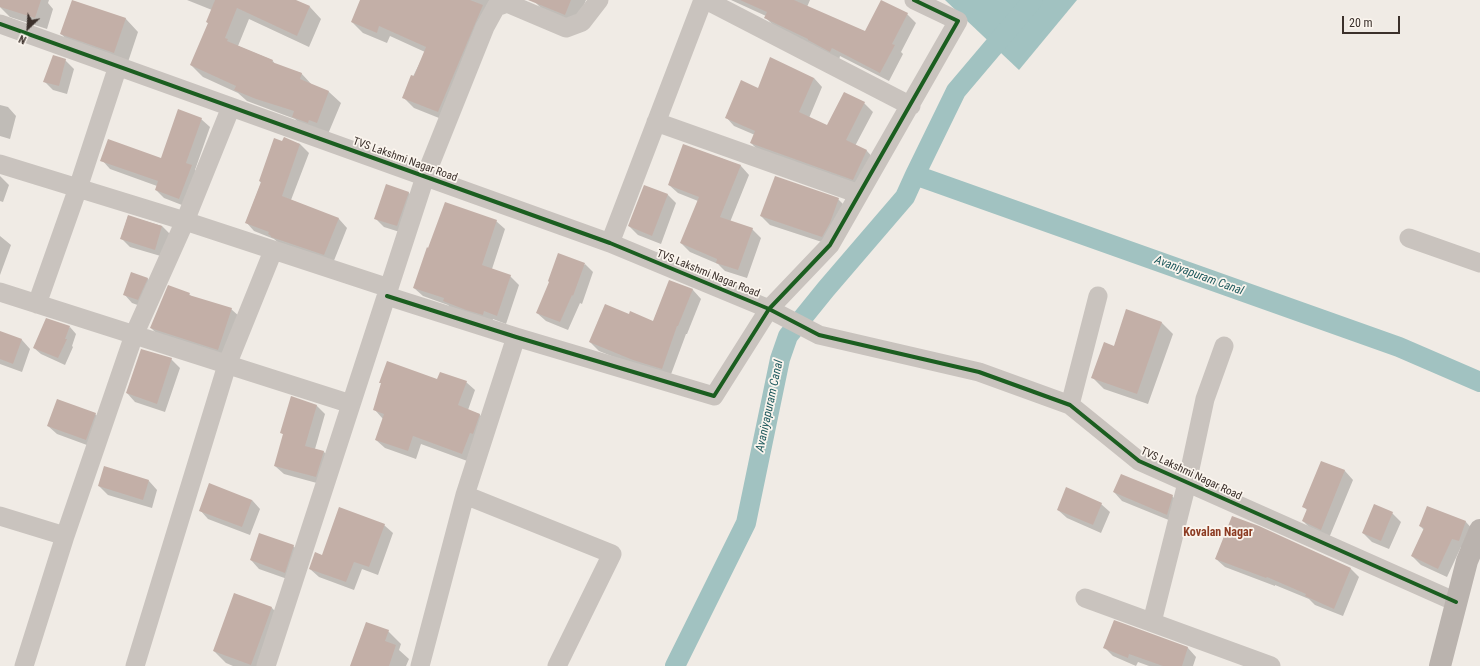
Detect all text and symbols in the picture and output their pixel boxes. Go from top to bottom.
north arrow [8,8,48,48]
scale bar [1344,8,1402,34]
text: 20 m [1349,16,1373,30]
text: N [17,32,29,47]
street label: TVS Lakshmi Nagar Road [351,135,459,185]
street label: TVS Lakshmi Nagar Road [655,247,761,301]
water label: Avaniyapuram Canal [1153,253,1245,299]
water label: Avaniyapuram Canal [753,359,787,453]
street label: TVS Lakshmi Nagar Road [1138,445,1244,503]
district label: Kovalan Nagar [1183,526,1253,540]

